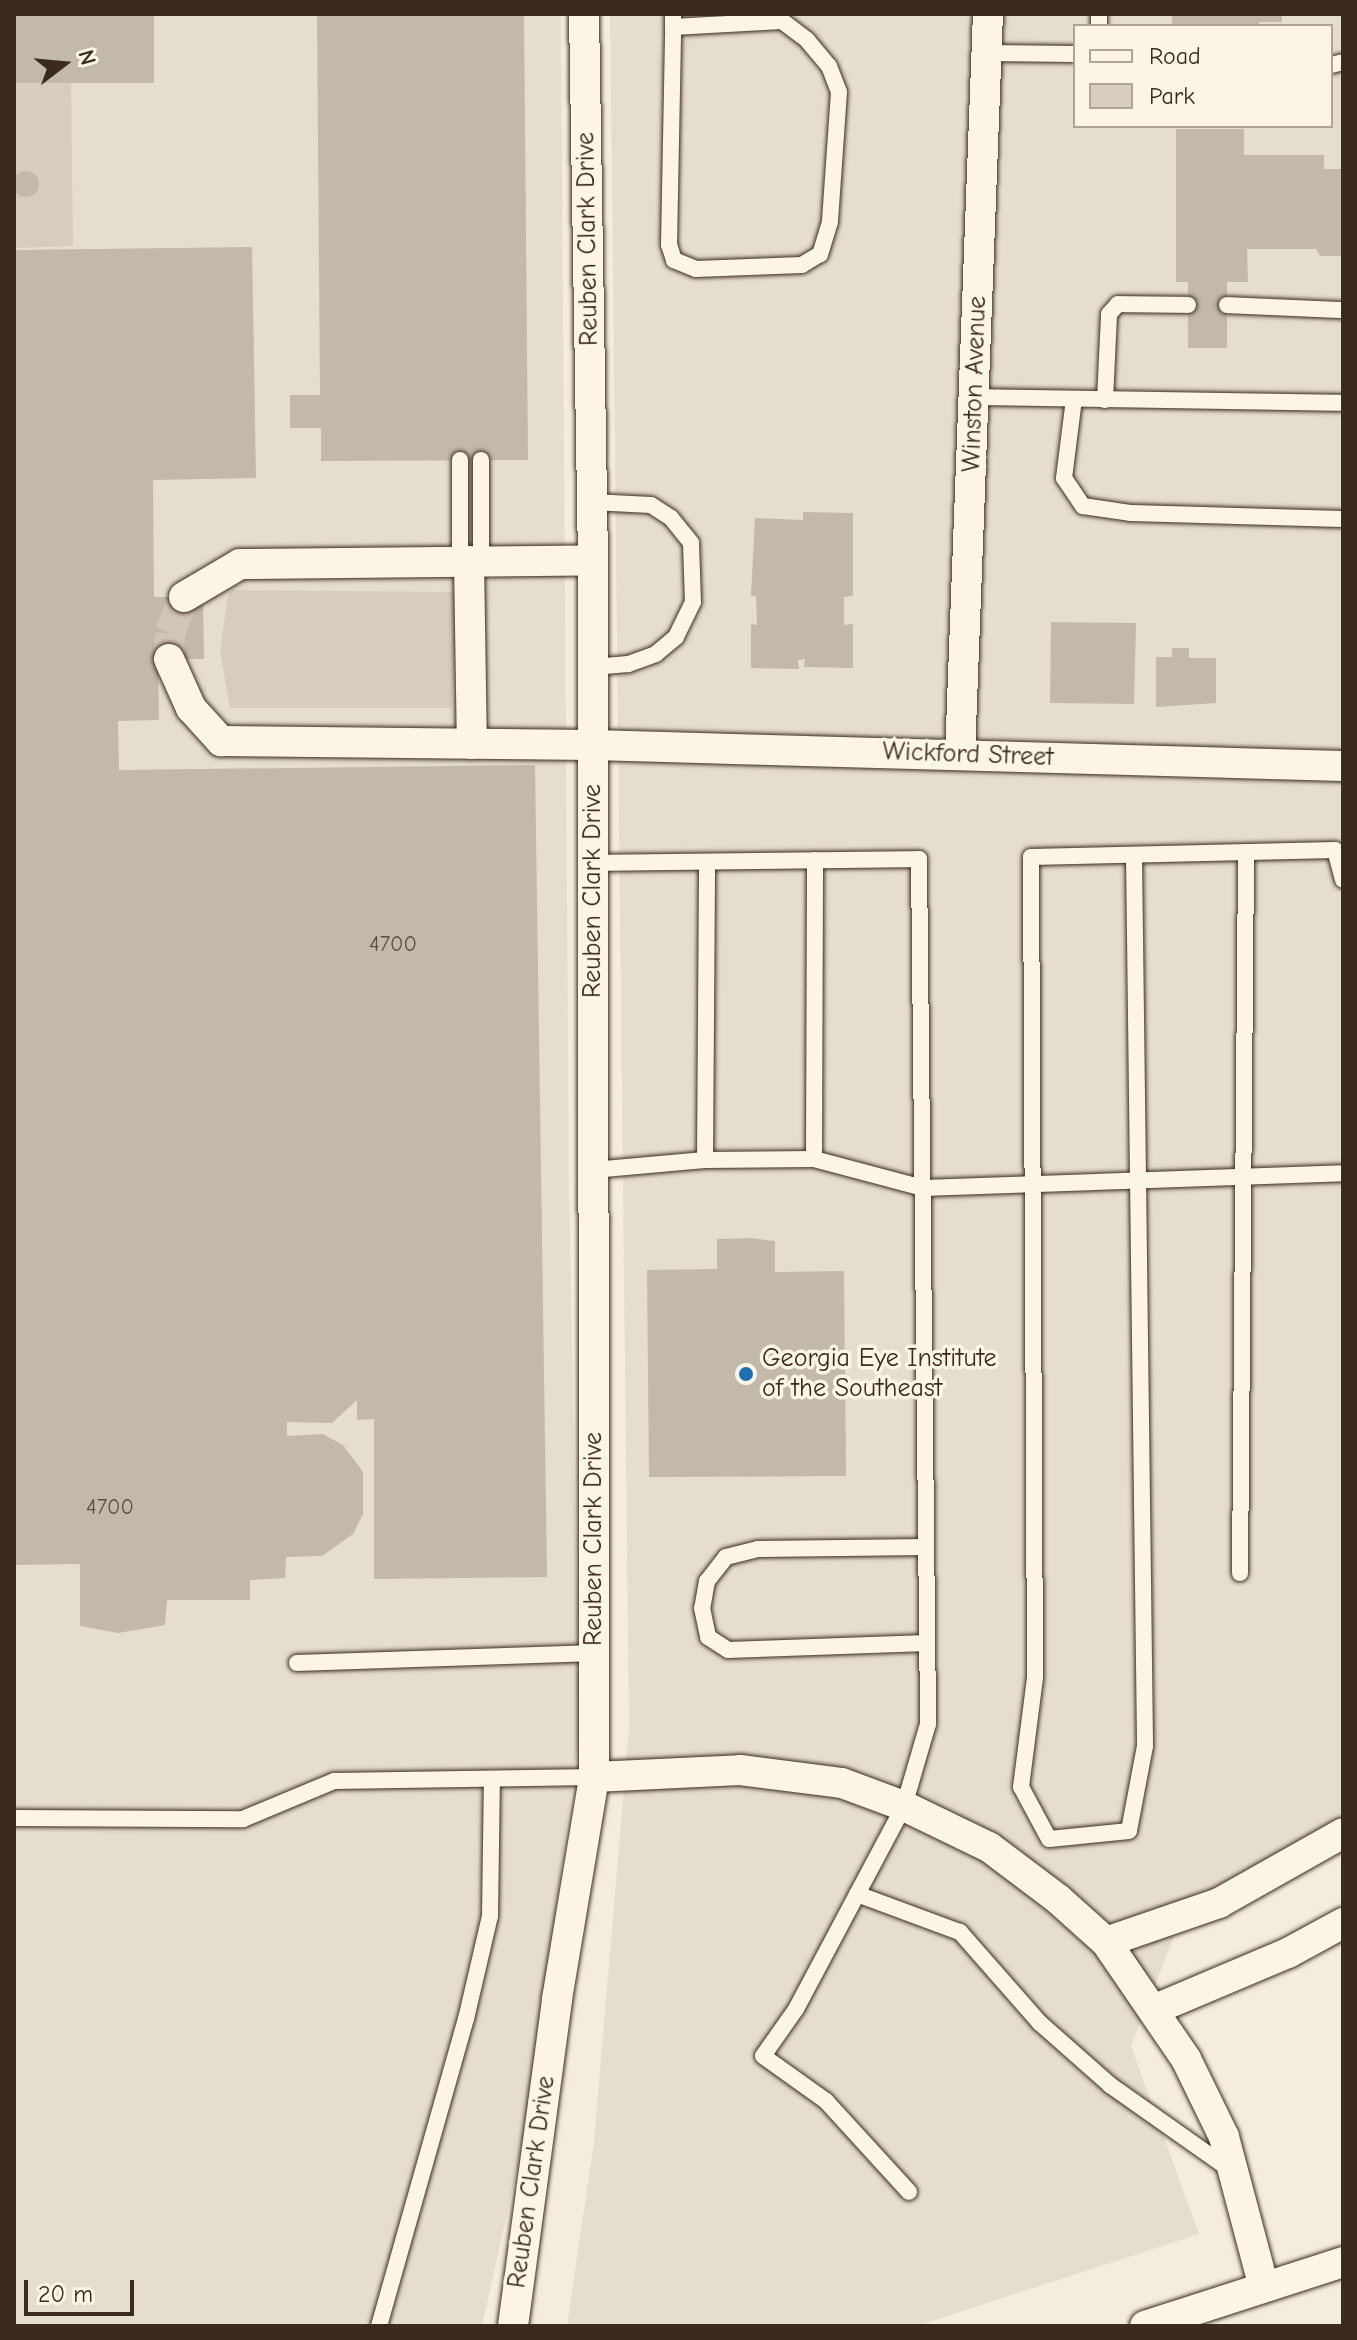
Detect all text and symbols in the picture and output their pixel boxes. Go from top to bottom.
north arrow [24,24,104,104]
legend [1073,24,1333,128]
text: Road [1149,42,1201,70]
text: N [73,47,102,68]
text: Park [1149,82,1195,110]
street label: Reuben Clark Drive [571,132,605,346]
street label: Winston Avenue [956,295,994,473]
street label: Wickford Street [882,736,1054,774]
street label: Reuben Clark Drive [577,784,609,998]
house number: 4700 [369,932,417,958]
place label: Georgia Eye Institute of the Southeast [762,1343,996,1404]
marker: Georgia Eye Institute of the Southeast [737,1365,755,1383]
street label: Reuben Clark Drive [578,1432,610,1646]
house number: 4700 [86,1495,134,1521]
street label: Reuben Clark Drive [502,2074,562,2290]
scale bar [28,2264,138,2314]
text: 20 m [38,2280,93,2308]

